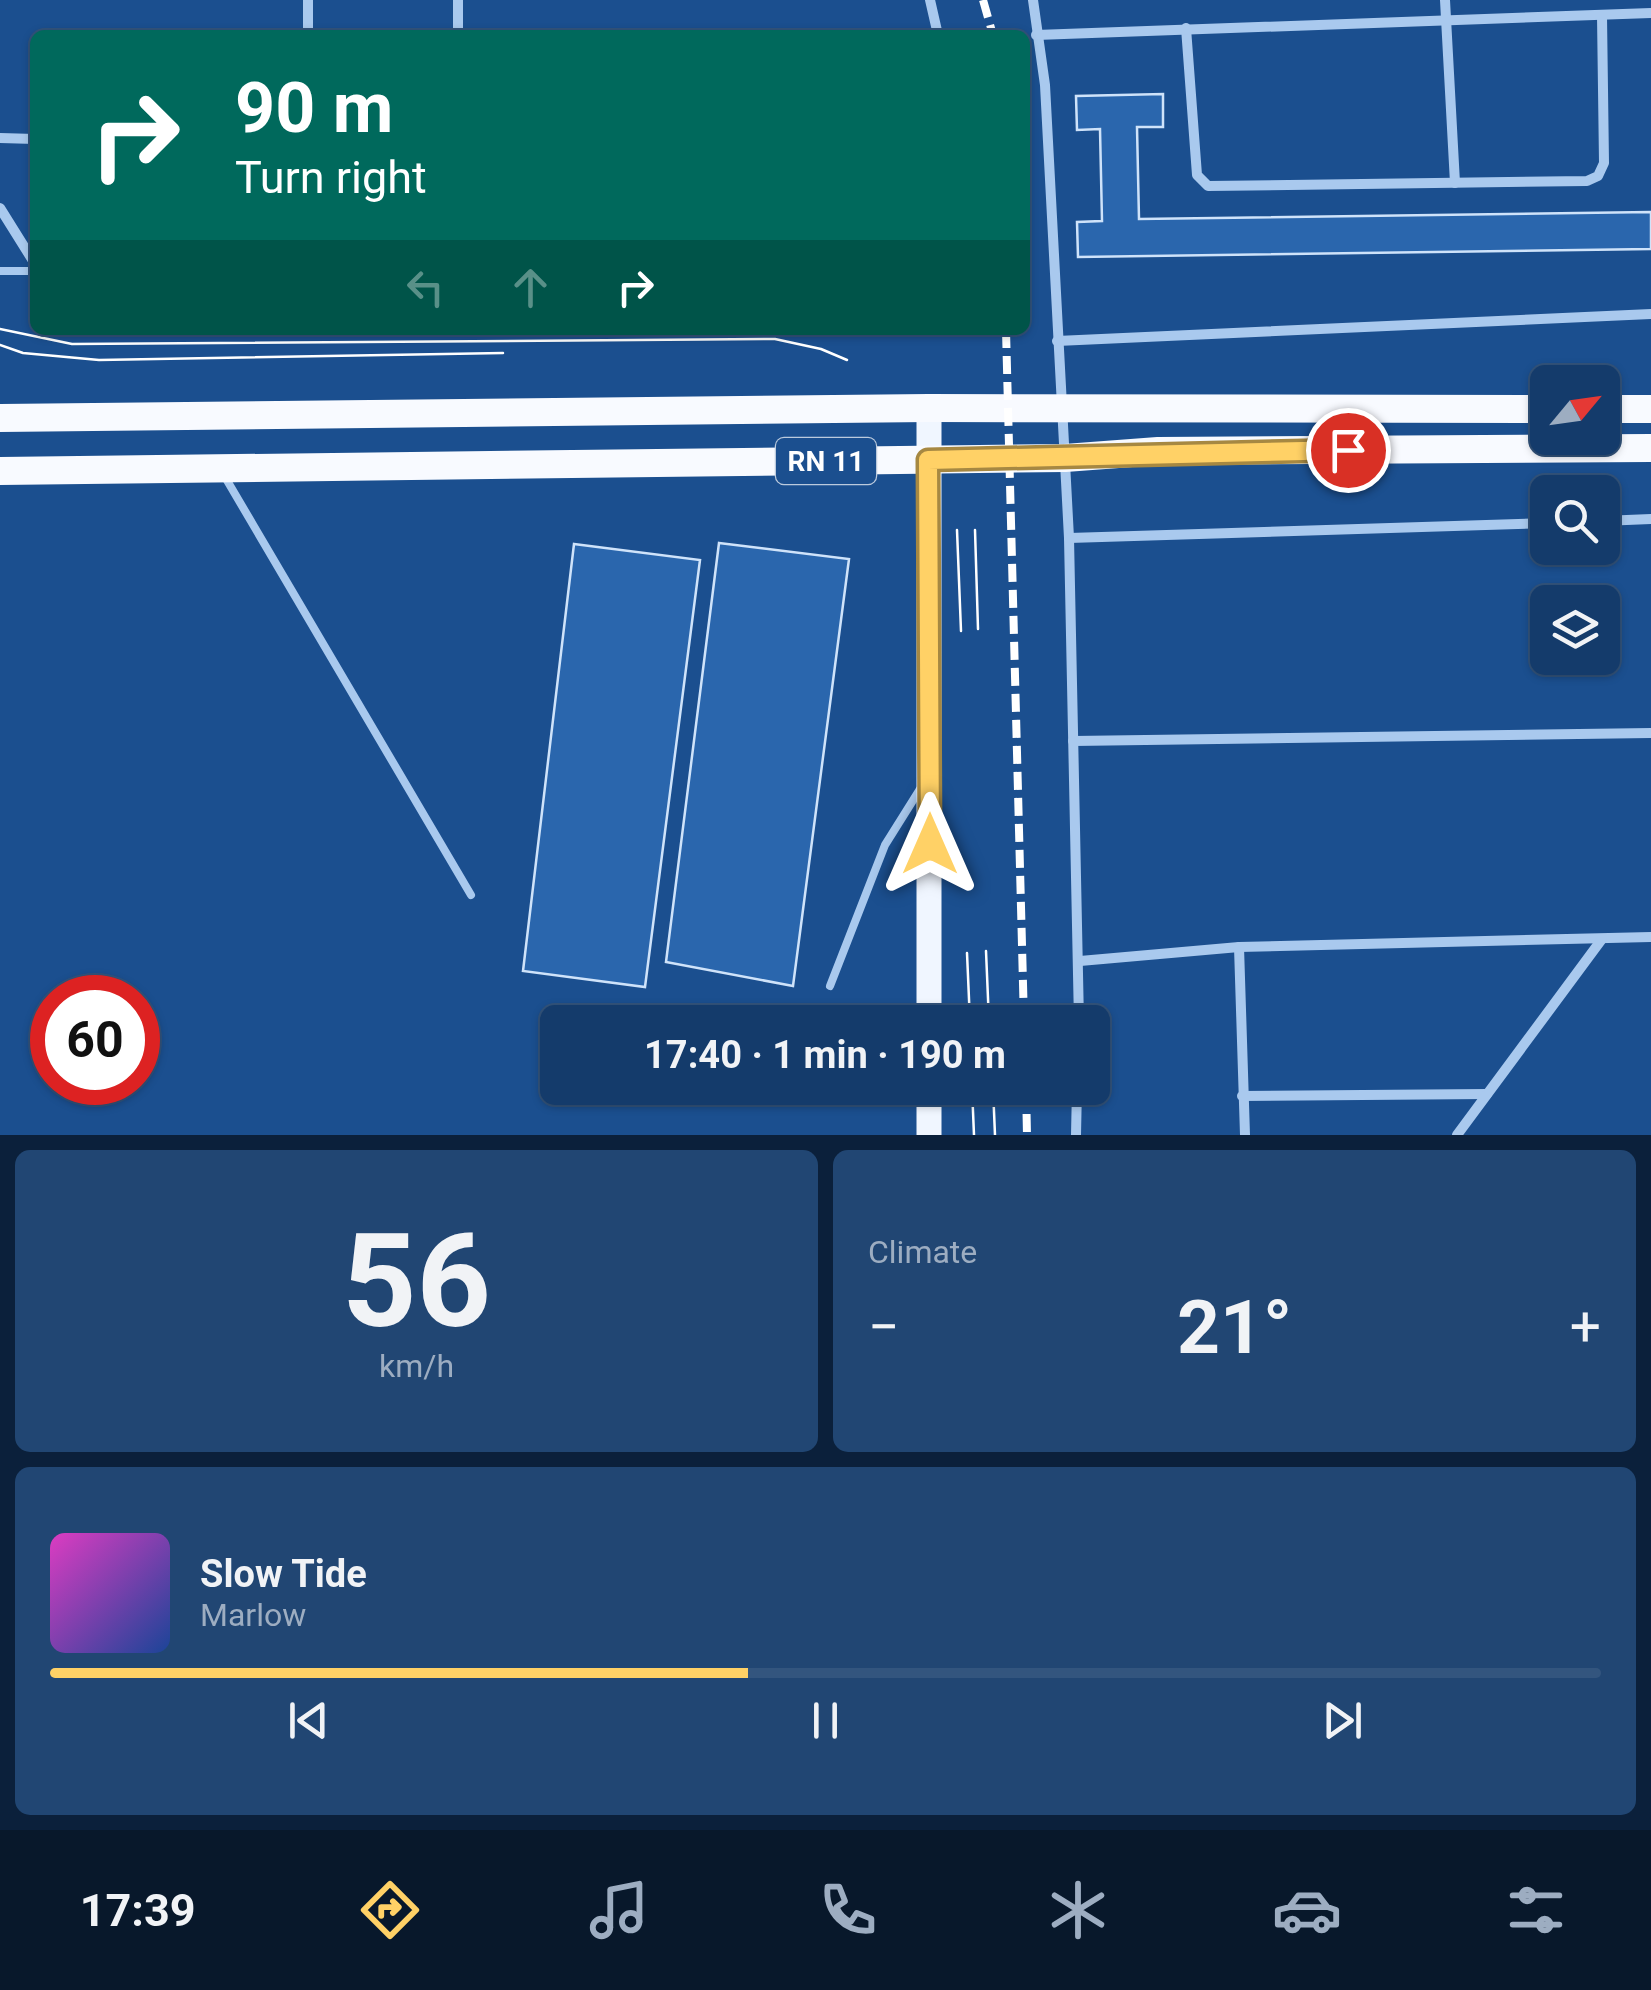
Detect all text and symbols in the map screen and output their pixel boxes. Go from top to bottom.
text: 90 m [235,67,393,149]
icon: right [70,70,200,200]
text: Turn right [235,151,427,204]
icon: left [398,260,453,315]
icon: ahead [503,260,558,315]
icon: right [608,260,663,315]
north arrow [1530,365,1620,455]
map controls [1530,365,1620,675]
pin [1306,408,1391,493]
icon: arrive [1321,423,1376,478]
road number: RN 11 [776,438,876,484]
button: search [1530,475,1620,565]
button: layers [1530,585,1620,675]
position arrow [878,792,982,896]
speed limit sign: 60 [30,975,160,1105]
text: 17:40 · 1 min · 190 m [644,1033,1006,1077]
text: 56 [342,1205,491,1358]
text: Climate [868,1233,977,1271]
text: 21° [1177,1283,1292,1371]
text: − [868,1295,899,1359]
text: + [1570,1295,1601,1359]
text: km/h [379,1347,454,1385]
text: Slow Tide [200,1552,367,1596]
text: Marlow [200,1596,306,1634]
icon: previous [281,1693,336,1748]
icon: pause [798,1693,853,1748]
icon: next [1315,1693,1370,1748]
icon: directions [355,1875,425,1945]
icon: music [584,1875,654,1945]
icon: phone [813,1875,883,1945]
icon: climate [1043,1875,1113,1945]
icon: car [1272,1875,1342,1945]
icon: filters [1501,1875,1571,1945]
text: 17:39 [80,1884,196,1937]

